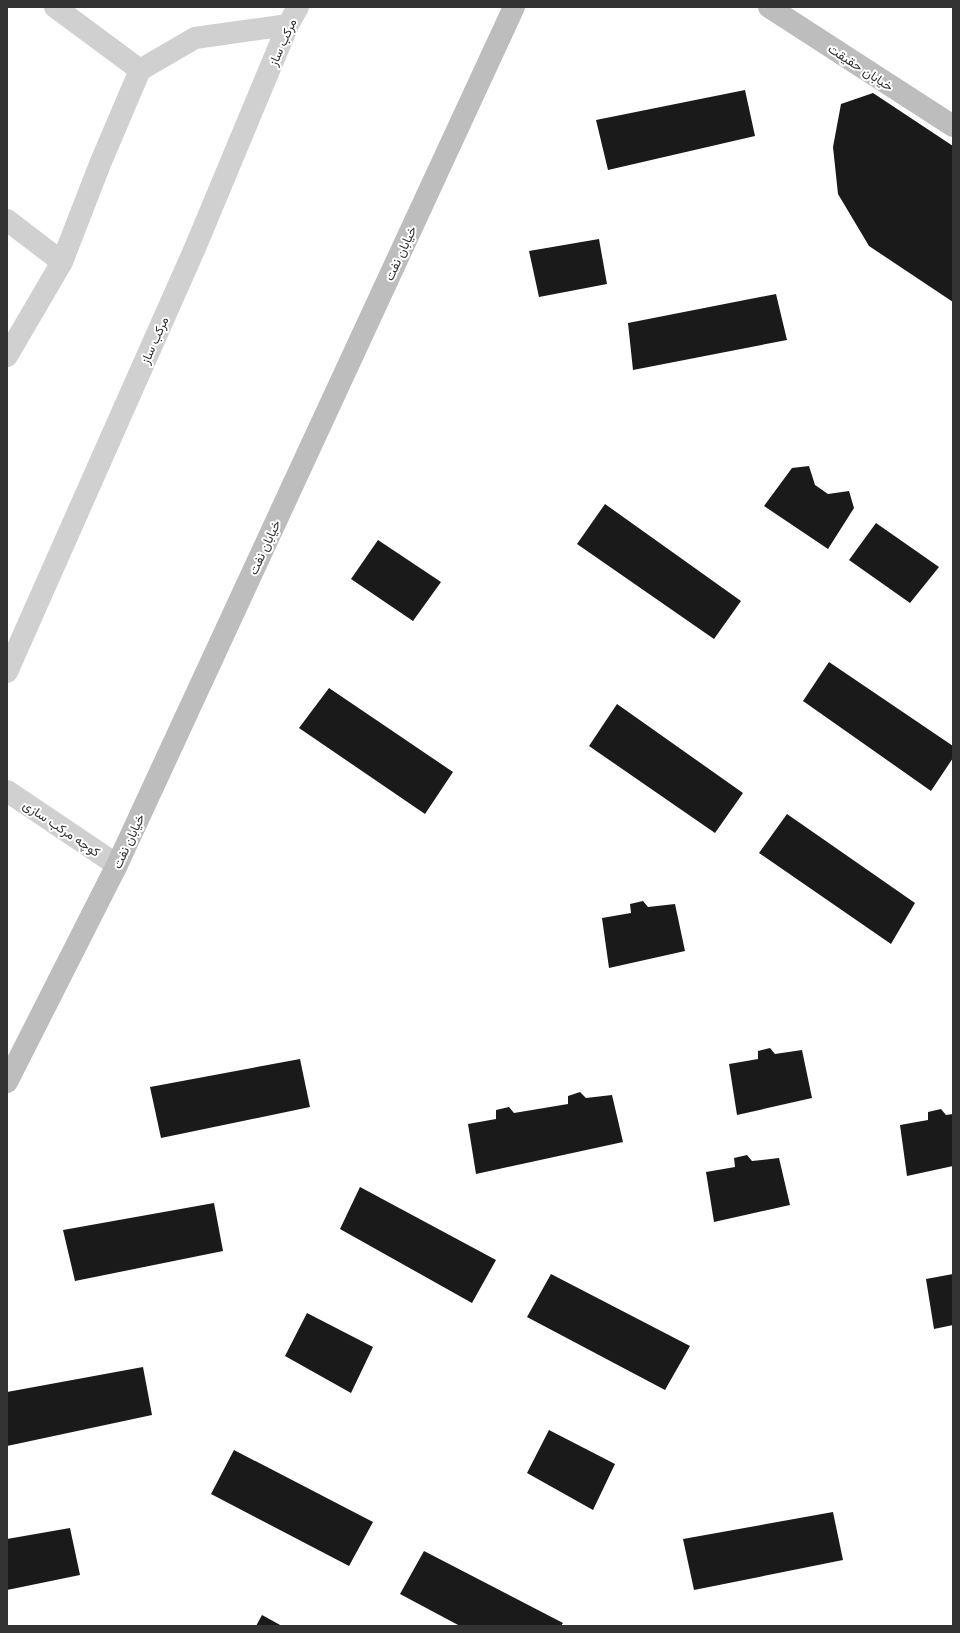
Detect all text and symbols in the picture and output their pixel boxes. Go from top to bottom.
street label: مرکب ساز [264,16,300,69]
street label: خیابان حقیقت [825,40,897,95]
street label: خیابان نفت [380,223,421,283]
street label: مرکب ساز [136,314,172,367]
street label: خیابان نفت [244,517,285,577]
street label: کوچه مرکب سازی [19,796,104,861]
street label: خیابان نفت [108,811,149,871]

